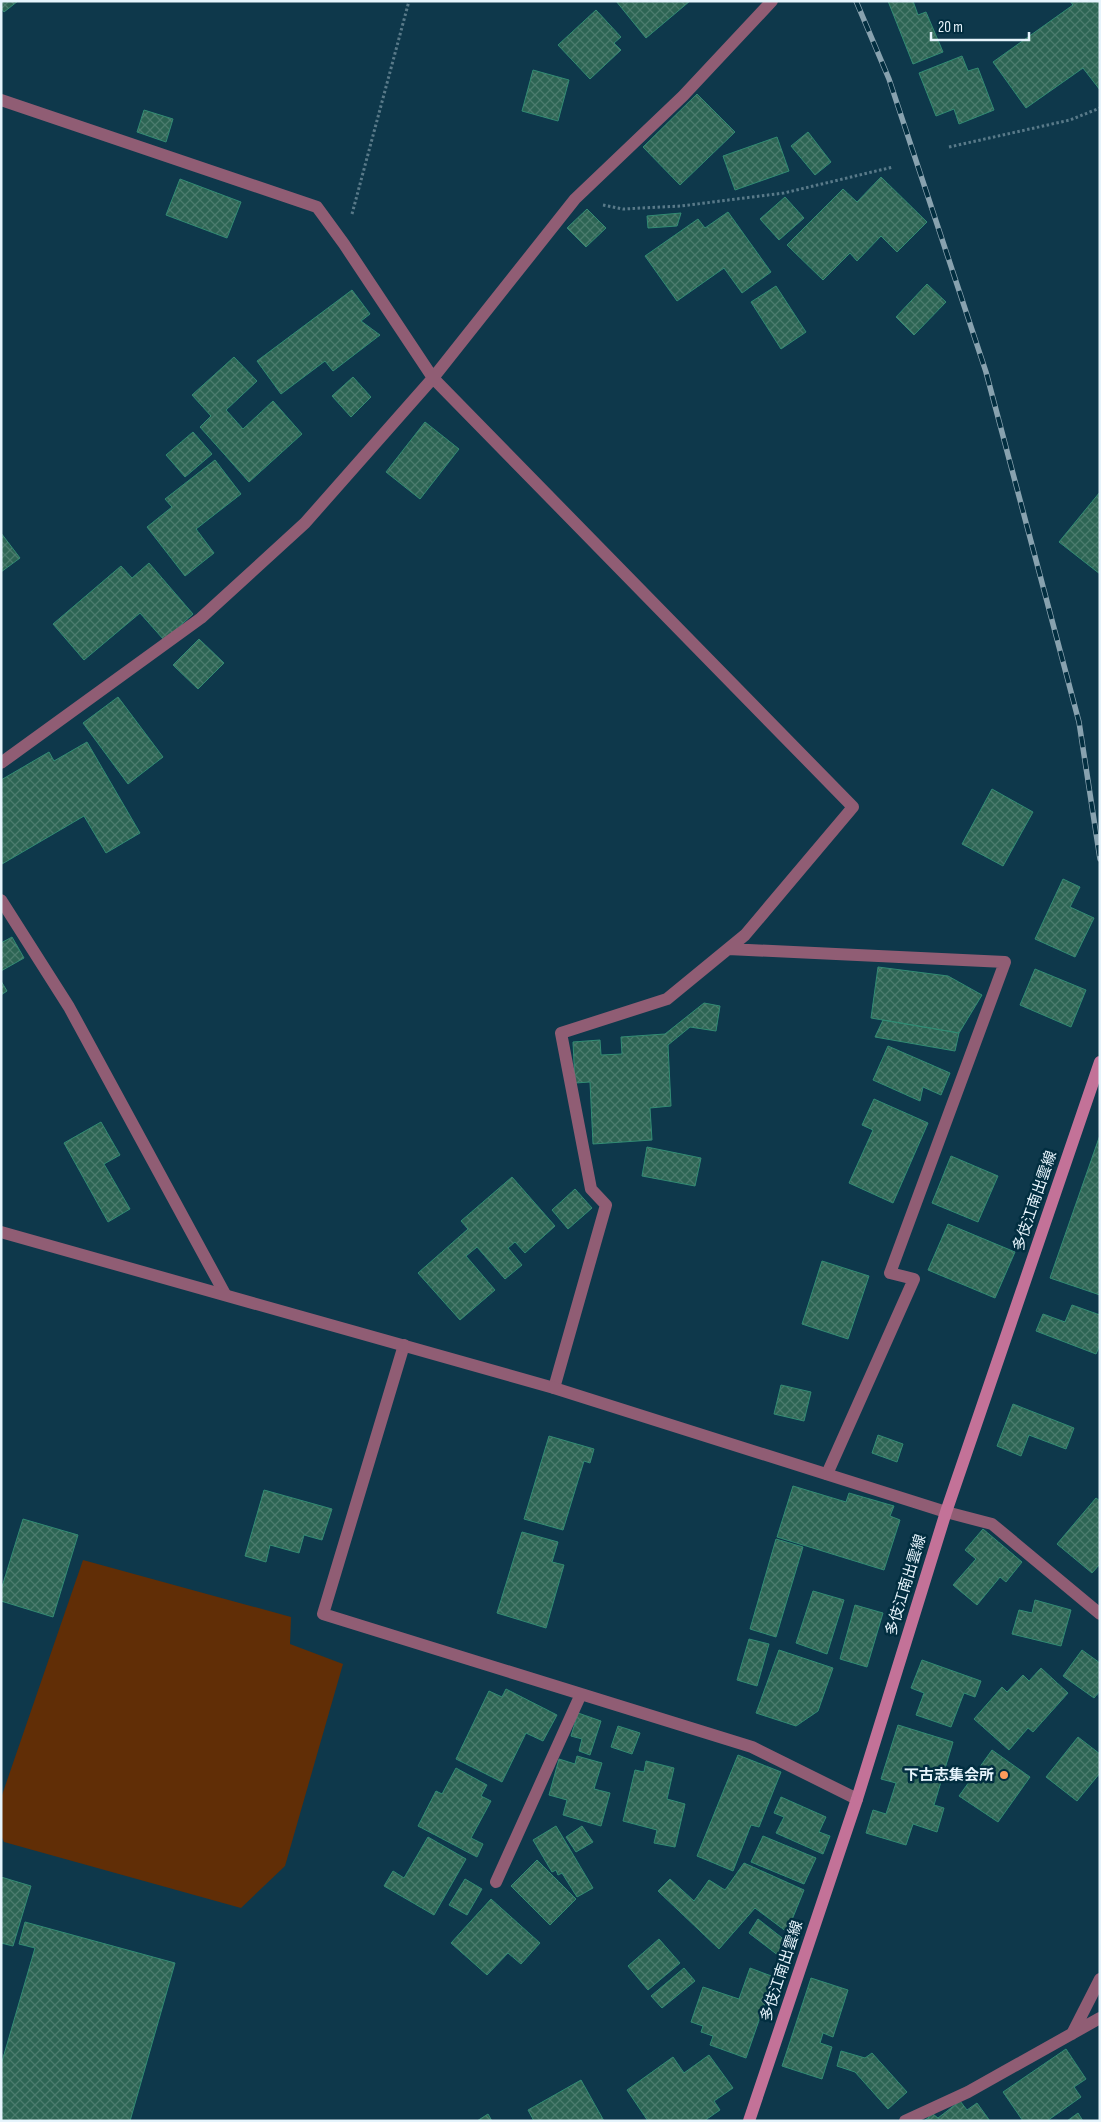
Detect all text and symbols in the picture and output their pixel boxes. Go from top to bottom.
scale bar [931,10,1028,42]
text: 20 m [938,18,963,37]
street label: 多伎江南出雲線 [1009,1148,1061,1254]
street label: 多伎江南出雲線 [882,1532,930,1638]
place label: 下古志集会所 [904,1766,994,1785]
marker: 下古志集会所 [998,1769,1010,1781]
street label: 多伎江南出雲線 [757,1918,807,2024]

